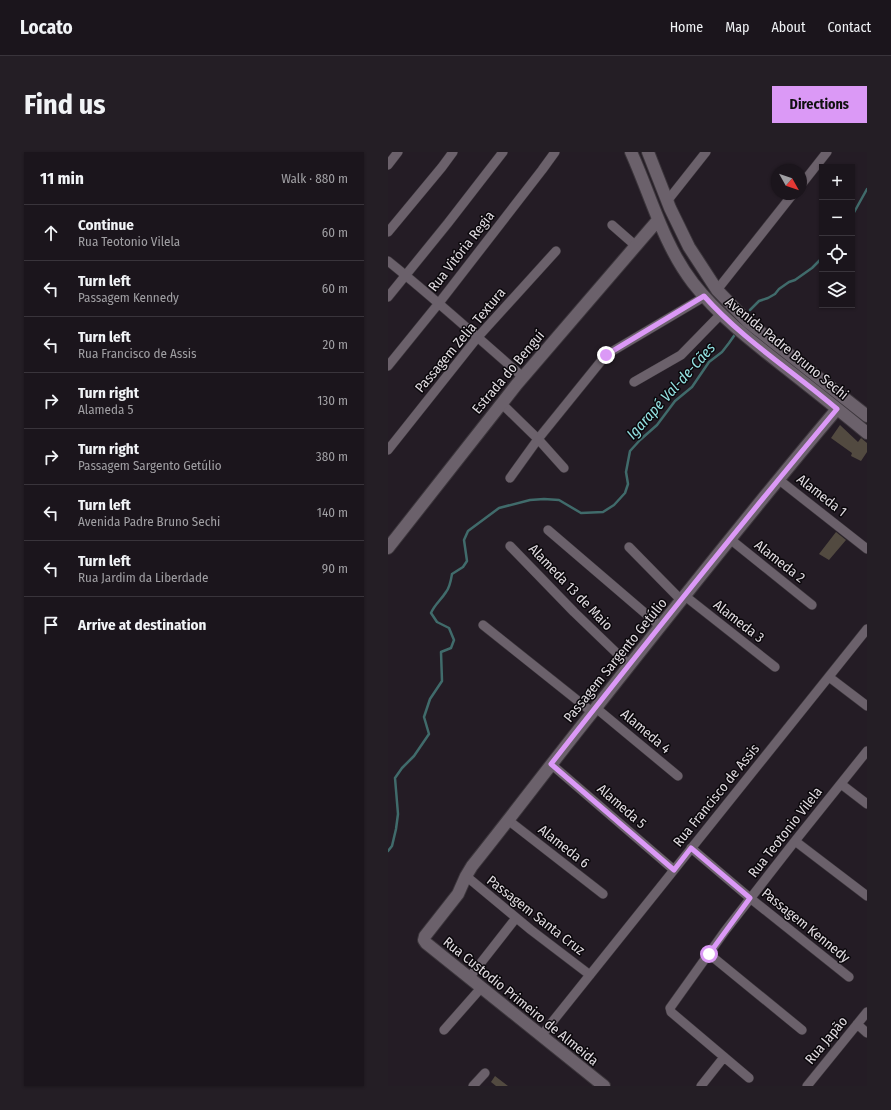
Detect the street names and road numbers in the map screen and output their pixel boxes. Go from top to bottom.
street label: Rua Vitória Regia [425,208,498,295]
street label: Passagem Zelia Textura [412,284,509,396]
street label: Avenida Padre Bruno Sechi [722,294,852,403]
street label: Estrada do Benguí [469,327,548,417]
street label: Alameda 1 [793,471,850,520]
street label: Alameda 2 [751,536,808,586]
street label: Alameda 13 de Maio [525,541,616,634]
street label: Passagem Sargento Getúlio [560,595,671,726]
street label: Alameda 3 [710,596,767,646]
street label: Alameda 4 [617,706,674,757]
street label: Rua Francisco de Assis [670,740,763,850]
street label: Alameda 5 [594,780,650,832]
street label: Rua Teotonio Vilela [745,784,826,881]
street label: Alameda 6 [535,821,593,872]
street label: Passagem Santa Cruz [483,872,588,959]
street label: Passagem Kennedy [758,885,854,967]
street label: Rua Custodio Primeiro de Almeida [440,933,602,1069]
street label: Rua Japão [801,1013,851,1068]

